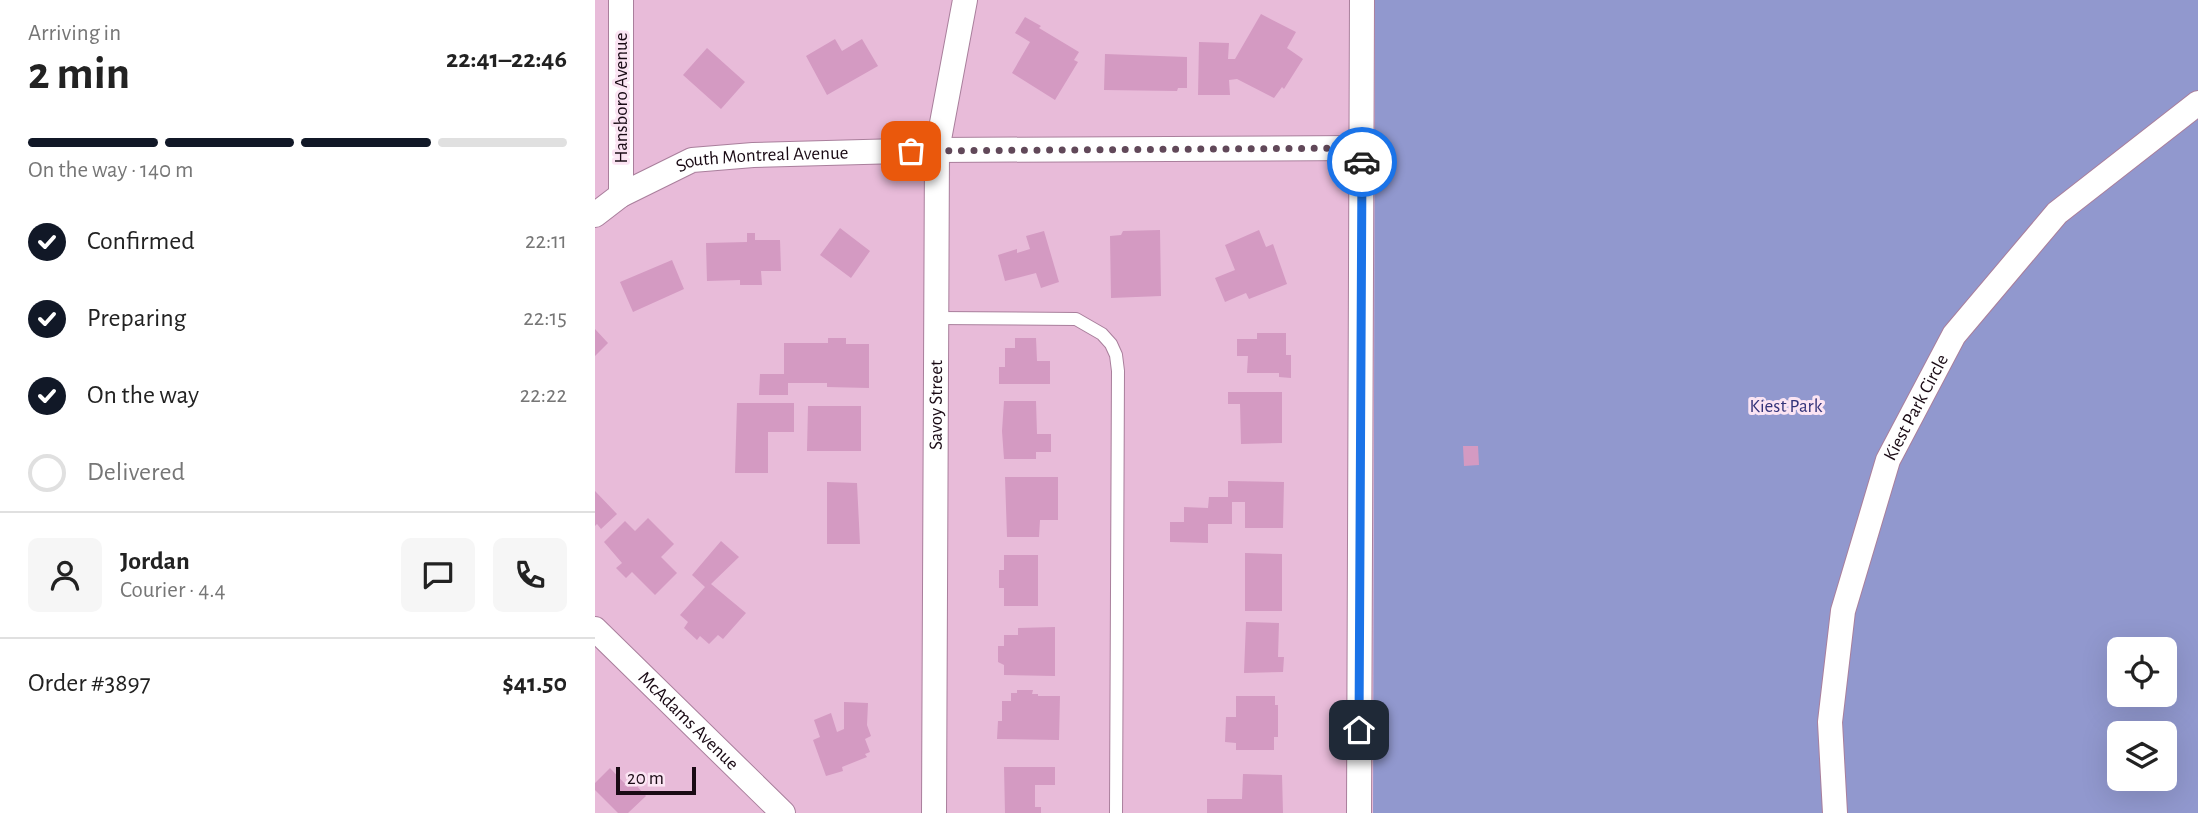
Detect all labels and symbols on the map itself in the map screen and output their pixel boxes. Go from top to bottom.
street label: Hansboro Avenue [612,33,631,163]
pin [881,121,941,181]
courier [1327,127,1397,197]
street label: South Montreal Avenue [673,143,849,176]
street label: Kiest Park Circle [1880,351,1952,464]
street label: Savoy Street [926,360,946,450]
park label: Kiest Park [1750,397,1823,416]
street label: McAdams Avenue [635,668,742,774]
pin [1329,700,1389,760]
scale bar [616,764,697,796]

